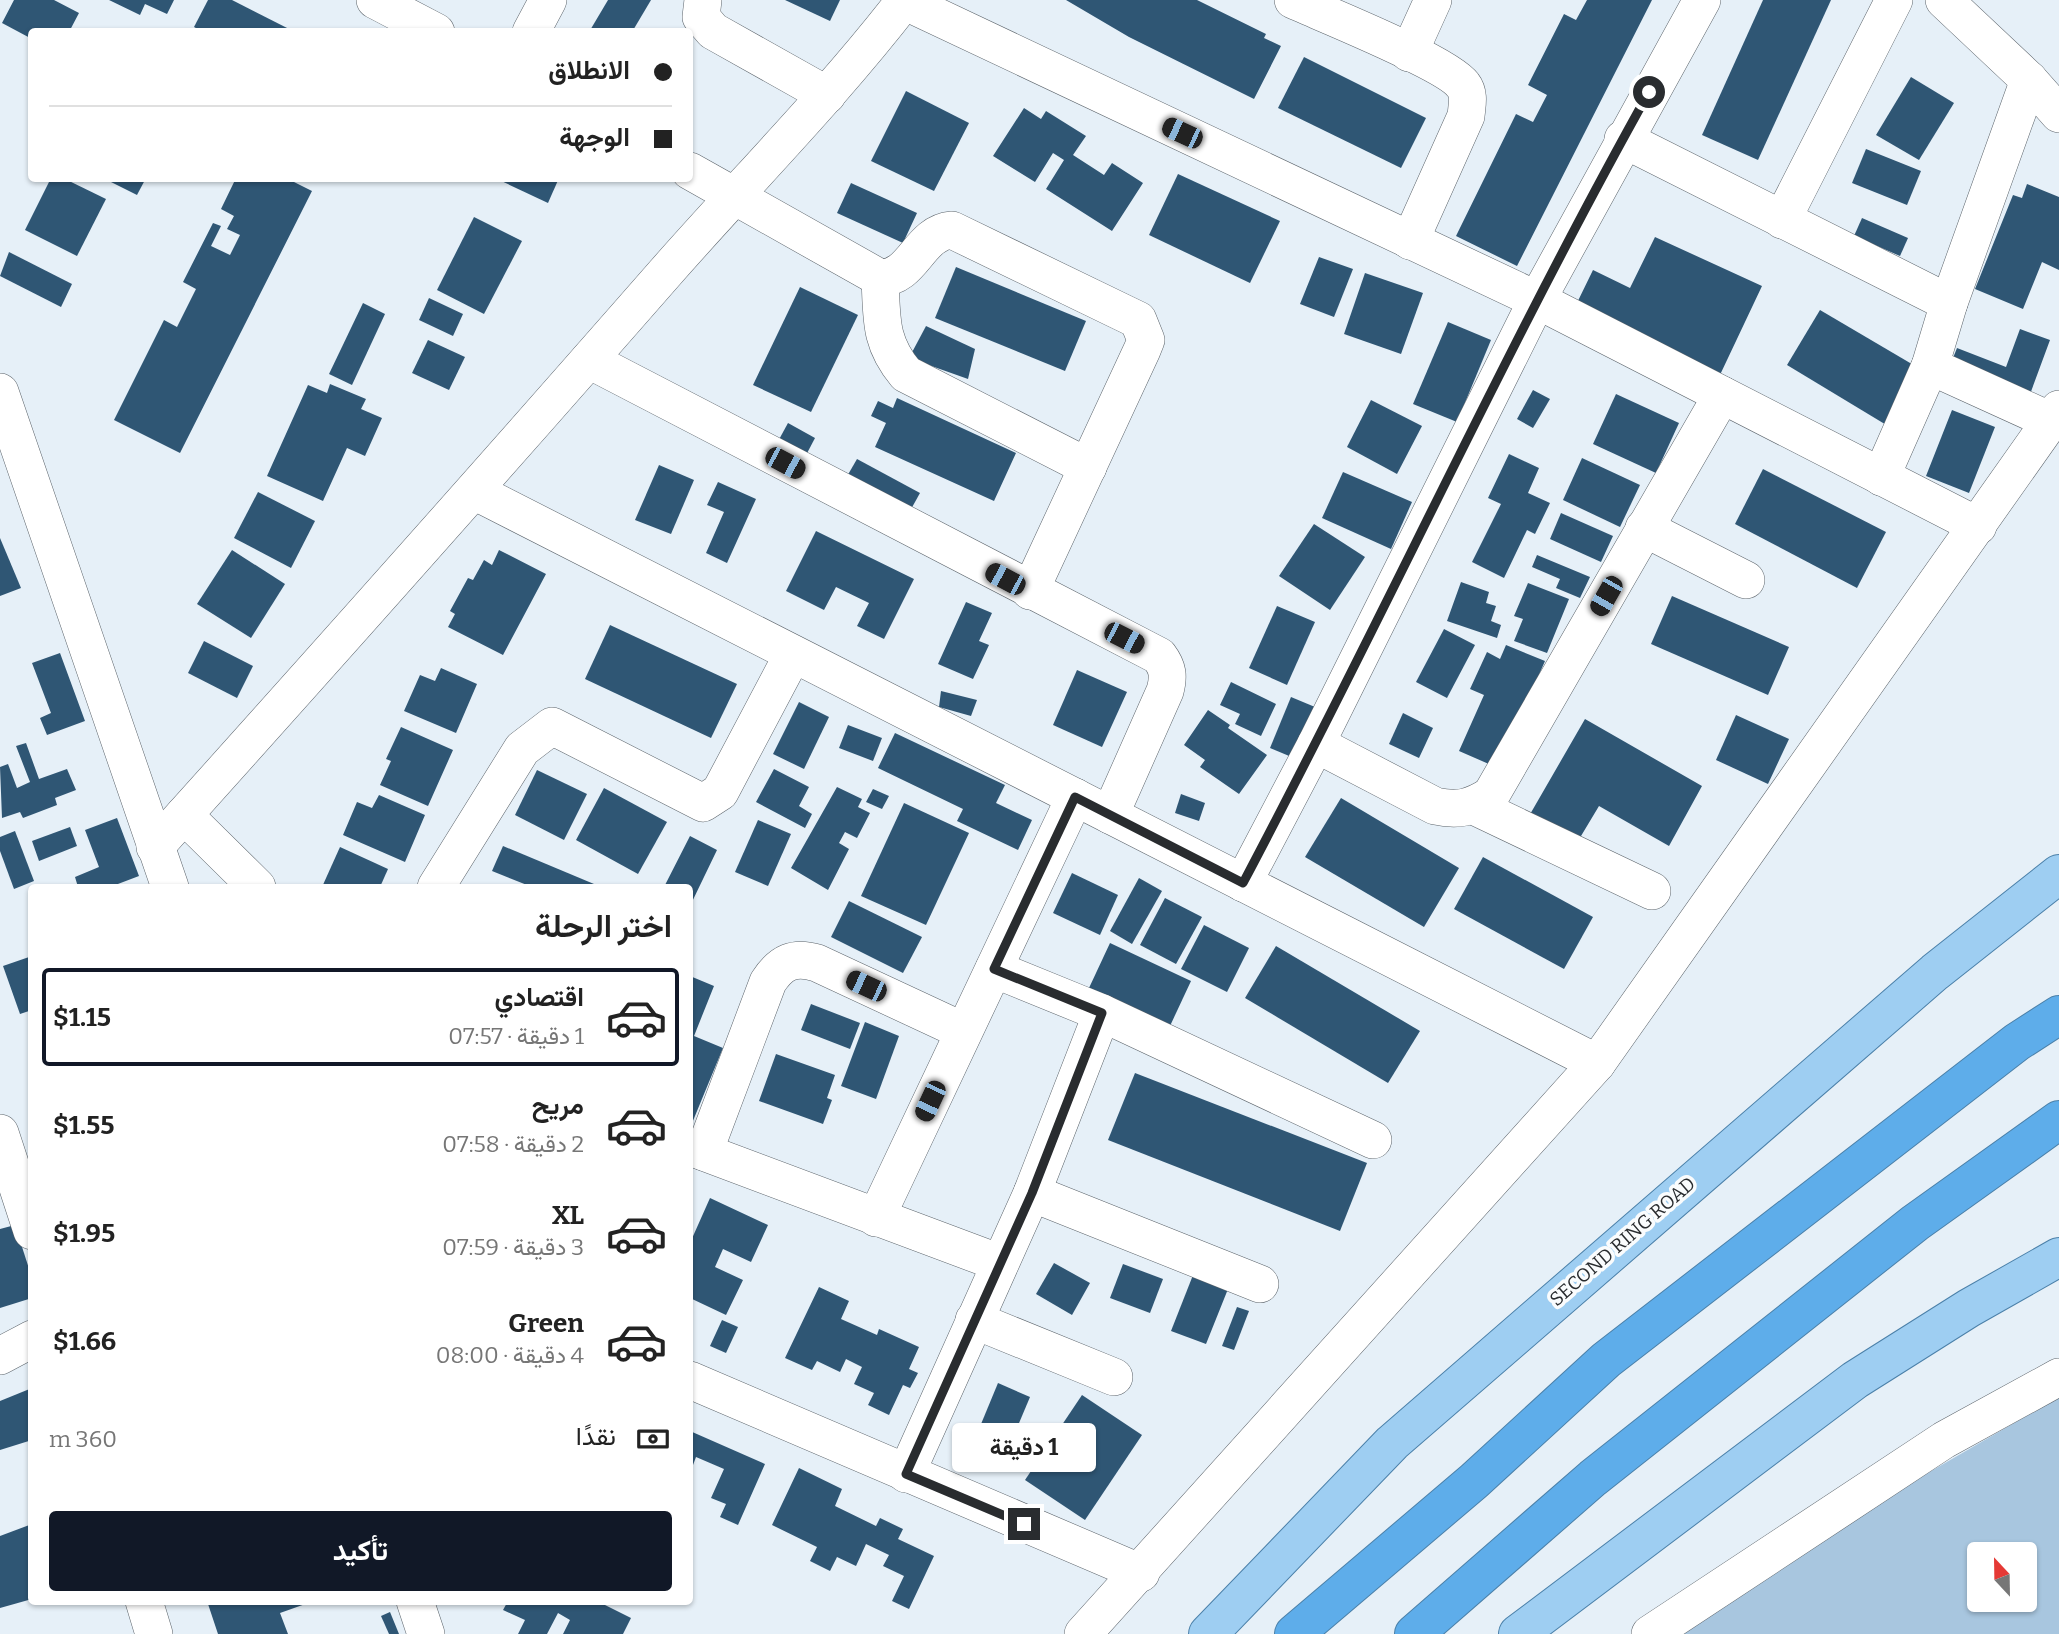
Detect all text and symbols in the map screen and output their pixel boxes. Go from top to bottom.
text: الانطلاق [548,55,630,86]
route start [1633,76,1665,108]
car [1159,115,1206,151]
text: الوجهة [559,122,630,153]
car [762,444,809,482]
car [982,560,1029,598]
car [1587,573,1626,619]
car [1101,619,1148,657]
text: اختر الرحلة [535,907,672,945]
car [843,968,890,1004]
text: اقتصادي [495,982,584,1013]
icon: car [605,986,668,1049]
text: $1.15 [53,1002,111,1033]
text: 1 دقيقة · 07:57 [448,1022,584,1050]
car [912,1078,949,1124]
text: مريح [532,1090,584,1121]
icon: car [605,1094,668,1157]
text: $1.55 [53,1110,115,1141]
text: 2 دقيقة · 07:58 [442,1130,584,1158]
street label: SECOND RING ROAD [1545,1172,1700,1311]
text: XL [552,1200,584,1231]
icon: car [605,1202,668,1265]
text: $1.95 [53,1218,115,1249]
text: 3 دقيقة · 07:59 [442,1233,584,1261]
text: Green [508,1308,584,1339]
icon: car [605,1310,668,1373]
text: $1.66 [53,1326,116,1357]
text: 4 دقيقة · 08:00 [436,1341,584,1369]
icon: cash [634,1420,672,1458]
text: نقدًا [576,1421,616,1452]
callout: 1 دقيقة [952,1422,1096,1472]
text: 360 m [49,1425,117,1453]
text: 1 دقيقة [990,1433,1058,1461]
route end [1008,1508,1040,1540]
button: تأكيد [49,1511,672,1591]
north arrow [1967,1542,2037,1612]
map controls [1967,1542,2037,1612]

